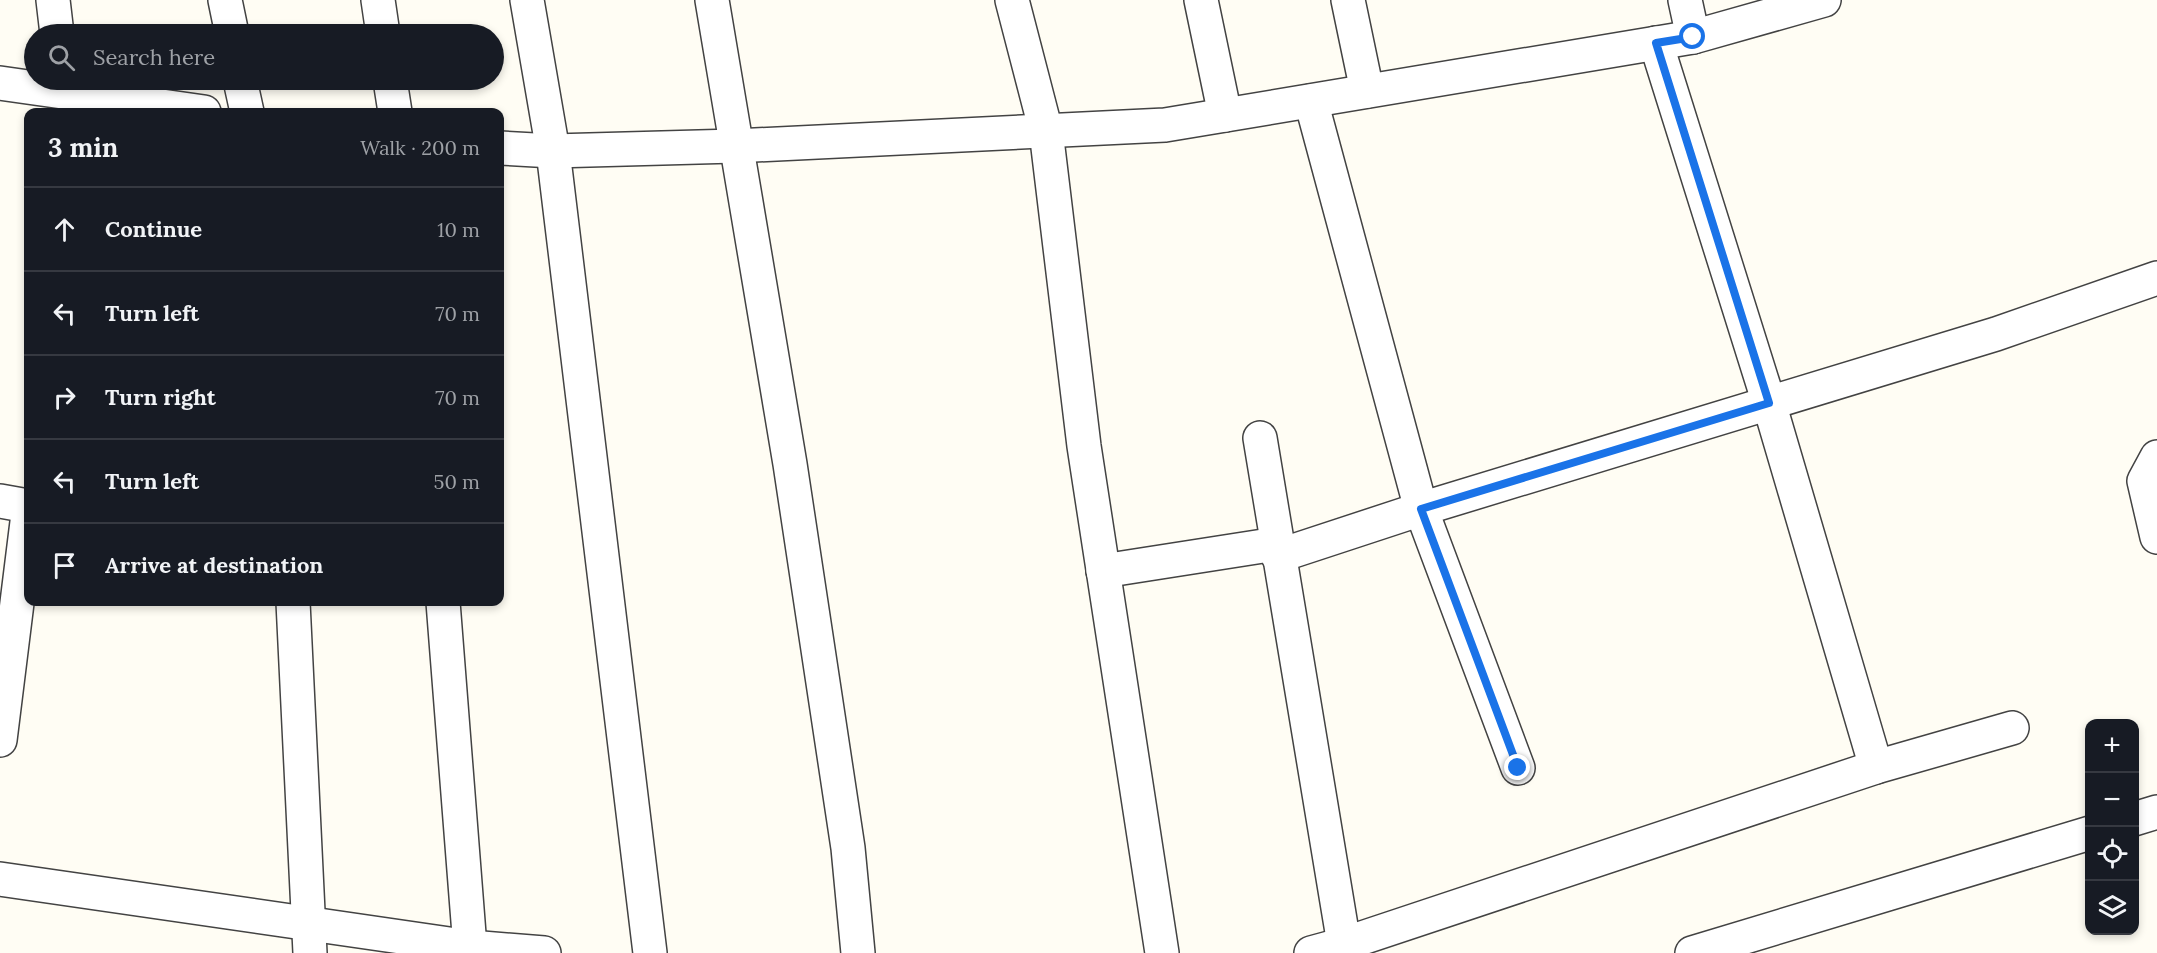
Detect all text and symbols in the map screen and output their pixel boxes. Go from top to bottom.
route start [1679,23,1705,49]
search box [24,24,504,90]
icon: search [45,41,78,74]
text: Search here [93,43,215,71]
text: 3 min [48,131,118,164]
text: Walk · 200 m [360,135,480,160]
icon: ahead [48,213,81,246]
text: Continue [105,215,202,243]
text: 10 m [437,217,480,242]
icon: left [48,297,81,330]
text: Turn left [105,299,199,327]
text: 70 m [435,301,480,326]
icon: right [48,381,81,414]
text: Turn right [105,383,216,411]
text: 70 m [435,385,480,410]
icon: left [48,465,81,498]
text: Turn left [105,467,199,495]
text: 50 m [434,469,480,494]
icon: arrive [48,549,81,582]
text: Arrive at destination [105,551,323,579]
map controls [2085,719,2139,935]
button: + [2085,719,2139,773]
route end [1504,754,1530,780]
button: − [2085,773,2139,827]
button: locate [2085,827,2139,881]
button: layers [2085,881,2139,935]

